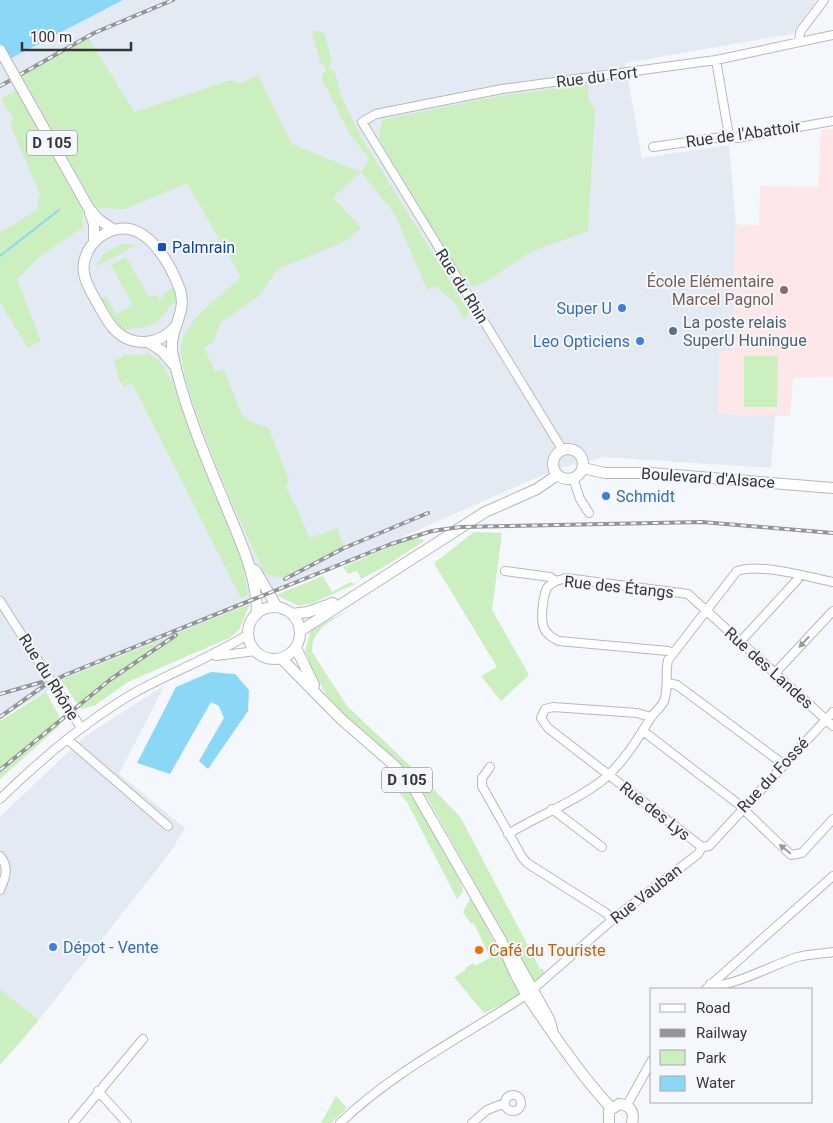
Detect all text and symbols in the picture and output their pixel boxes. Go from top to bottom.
scale bar [22,20,131,52]
text: 100 m [30,28,72,46]
street label: Rue du Fort [555,63,639,91]
street label: Rue de l'Abattoir [685,116,802,151]
road number: D 105 [27,130,77,156]
place label: Palmrain [172,238,235,257]
marker: Palmrain [156,241,168,253]
street label: Rue du Rhin [432,245,492,327]
place label: École Elémentaire Marcel Pagnol [647,272,774,309]
marker: École Elémentaire Marcel Pagnol [778,284,790,296]
place label: Super U [556,299,612,318]
marker: Super U [616,302,628,314]
place label: La poste relais SuperU Huningue [683,313,807,350]
marker: La poste relais SuperU Huningue [667,325,679,337]
place label: Leo Opticiens [533,332,630,351]
marker: Leo Opticiens [634,335,646,347]
street label: Boulevard d'Alsace [641,464,775,492]
place label: Schmidt [616,487,675,506]
marker: Schmidt [600,490,612,502]
street label: Rue des Étangs [563,572,675,602]
street label: Rue des Landes [721,623,817,713]
street label: Rue du Rhône [15,630,83,724]
one-way arrow [798,636,810,648]
street label: Rue du Fossé [733,734,813,816]
road number: D 105 [382,768,432,792]
street label: Rue des Lys [616,778,694,844]
one-way arrow [778,844,791,855]
street label: Rue Vauban [607,860,685,928]
place label: Dépot - Vente [63,938,159,957]
marker: Dépot - Vente [47,941,59,953]
place label: Café du Touriste [489,941,605,960]
marker: Café du Touriste [473,944,485,956]
legend [650,988,813,1103]
text: Road [696,999,730,1017]
text: Railway [696,1024,747,1042]
text: Park [696,1049,727,1067]
text: Water [696,1074,735,1092]

